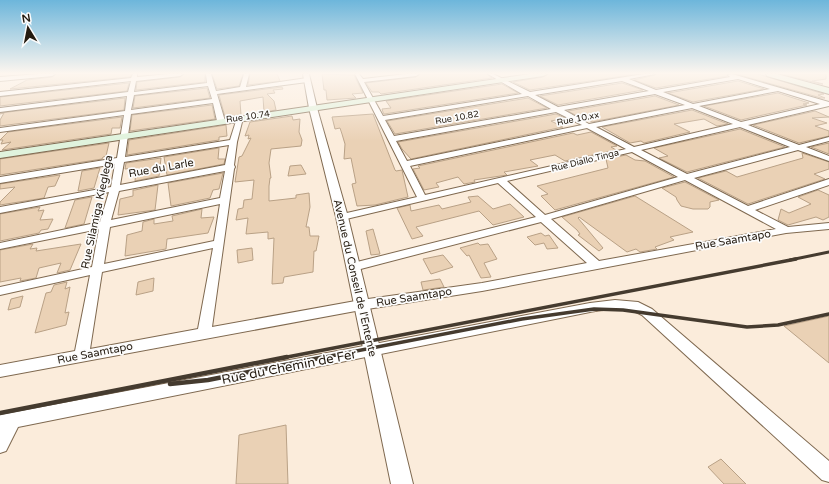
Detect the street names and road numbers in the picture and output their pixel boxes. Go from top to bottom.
street label: Rue 10.74 [225,108,271,126]
street label: Rue 10.82 [434,109,480,127]
street label: Rue 10.xx [556,109,600,128]
street label: Rue Diallo Tinga [550,147,620,175]
street label: Rue Silamiga Kieglega [79,154,115,270]
street label: Rue du Larle [127,156,195,180]
street label: Avenue du Conseil de l'Entente [331,198,379,358]
street label: Rue Saamtapo [694,227,772,253]
street label: Rue Saamtapo [375,285,453,309]
street label: Rue Saamtapo [56,339,134,367]
street label: Rue du Chemin de Fer [220,346,358,388]

